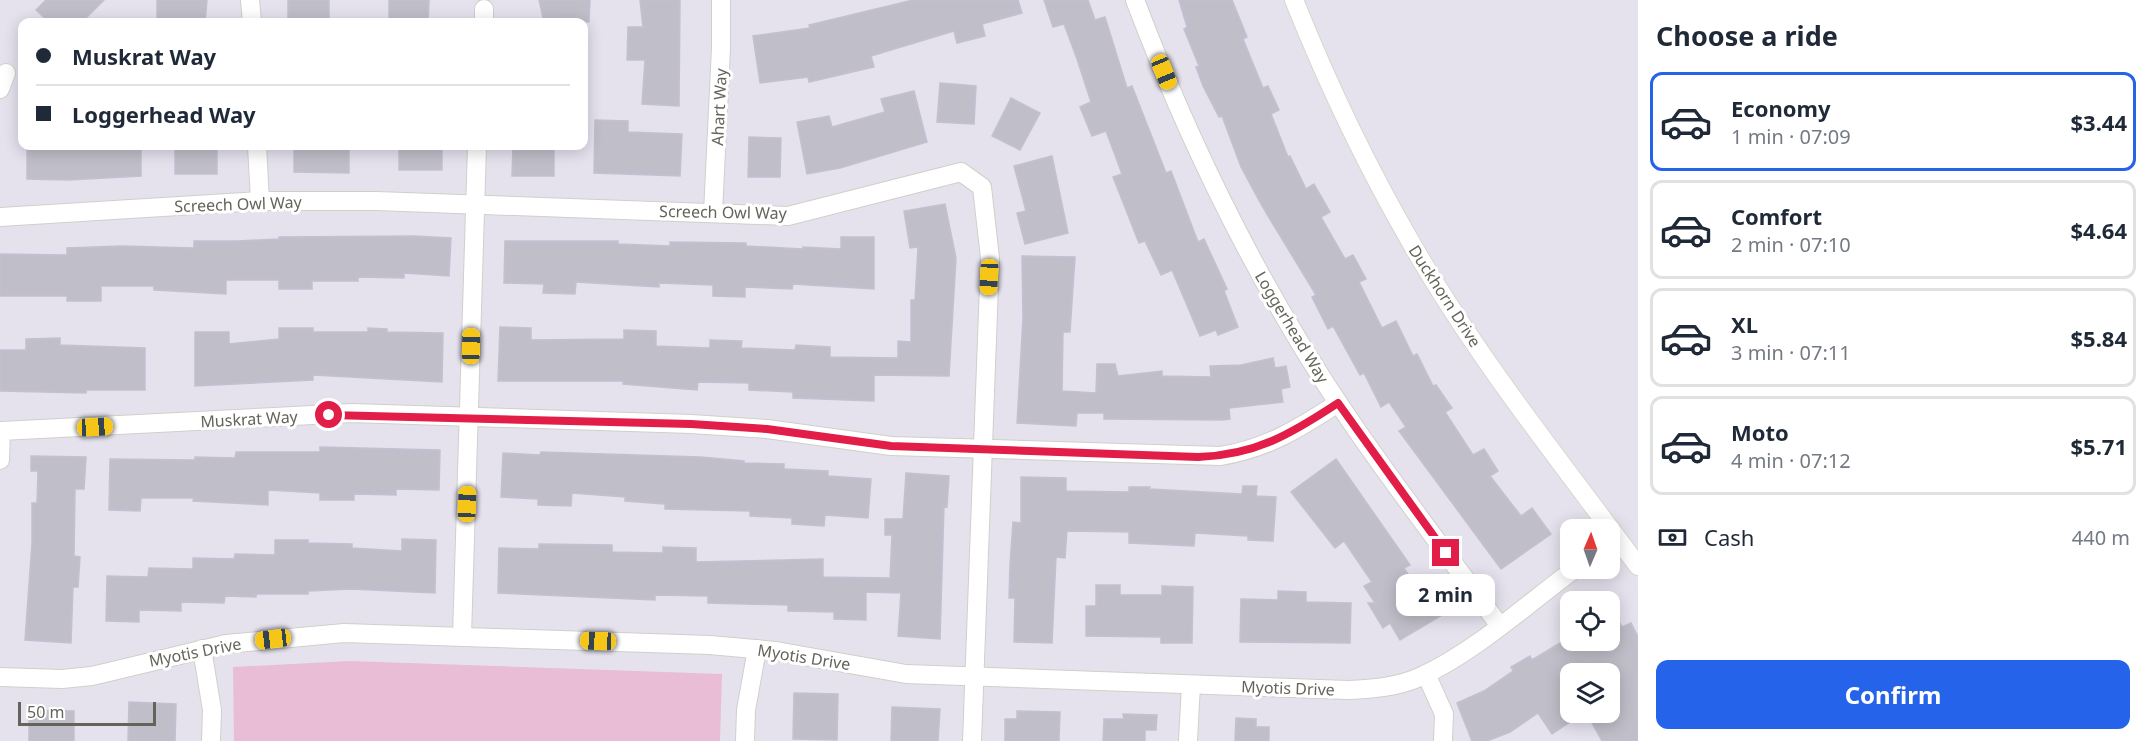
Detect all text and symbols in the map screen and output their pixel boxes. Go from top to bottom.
text: Choose a ride [1656,17,1838,54]
text: Muskrat Way [72,41,216,71]
car [1149,52,1179,92]
street label: Ahart Way [706,67,732,146]
text: Economy [1731,93,1830,123]
icon: car [1659,95,1713,149]
text: Loggerhead Way [72,99,256,129]
text: $3.44 [2070,107,2127,137]
text: 1 min · 07:09 [1731,123,1851,150]
street label: Screech Owl Way [174,191,303,217]
street label: Screech Owl Way [659,200,788,224]
text: Comfort [1731,201,1822,231]
icon: car [1659,203,1713,257]
text: $4.64 [2070,215,2127,245]
text: 2 min · 07:10 [1731,231,1851,258]
street label: Duckhorn Drive [1404,241,1486,351]
car [979,259,999,295]
street label: Loggerhead Way [1250,267,1335,388]
text: XL [1731,309,1758,339]
icon: car [1659,311,1713,365]
text: $5.84 [2070,323,2127,353]
car [462,328,480,364]
text: 3 min · 07:11 [1731,339,1851,366]
route start [315,401,342,428]
street label: Muskrat Way [200,405,299,433]
car [77,417,113,437]
text: Moto [1731,417,1789,447]
icon: car [1659,419,1713,473]
text: $5.71 [2070,431,2127,461]
text: 4 min · 07:12 [1731,447,1851,474]
car [457,486,477,522]
north arrow [1560,519,1620,579]
map controls [1560,519,1620,723]
icon: cash [1656,521,1689,554]
text: Cash [1704,522,1754,552]
text: 440 m [2072,524,2130,551]
route end [1432,539,1459,566]
callout: 2 min [1396,574,1496,616]
text: 2 min [1418,581,1473,608]
button: locate [1560,591,1620,651]
car [254,628,292,650]
car [580,631,616,651]
street label: Myotis Drive [147,632,243,672]
street label: Myotis Drive [756,639,852,675]
button: Confirm [1656,660,2130,729]
button: layers [1560,663,1620,723]
street label: Myotis Drive [1241,675,1335,701]
scale bar [18,699,156,726]
text: 50 m [27,701,64,723]

